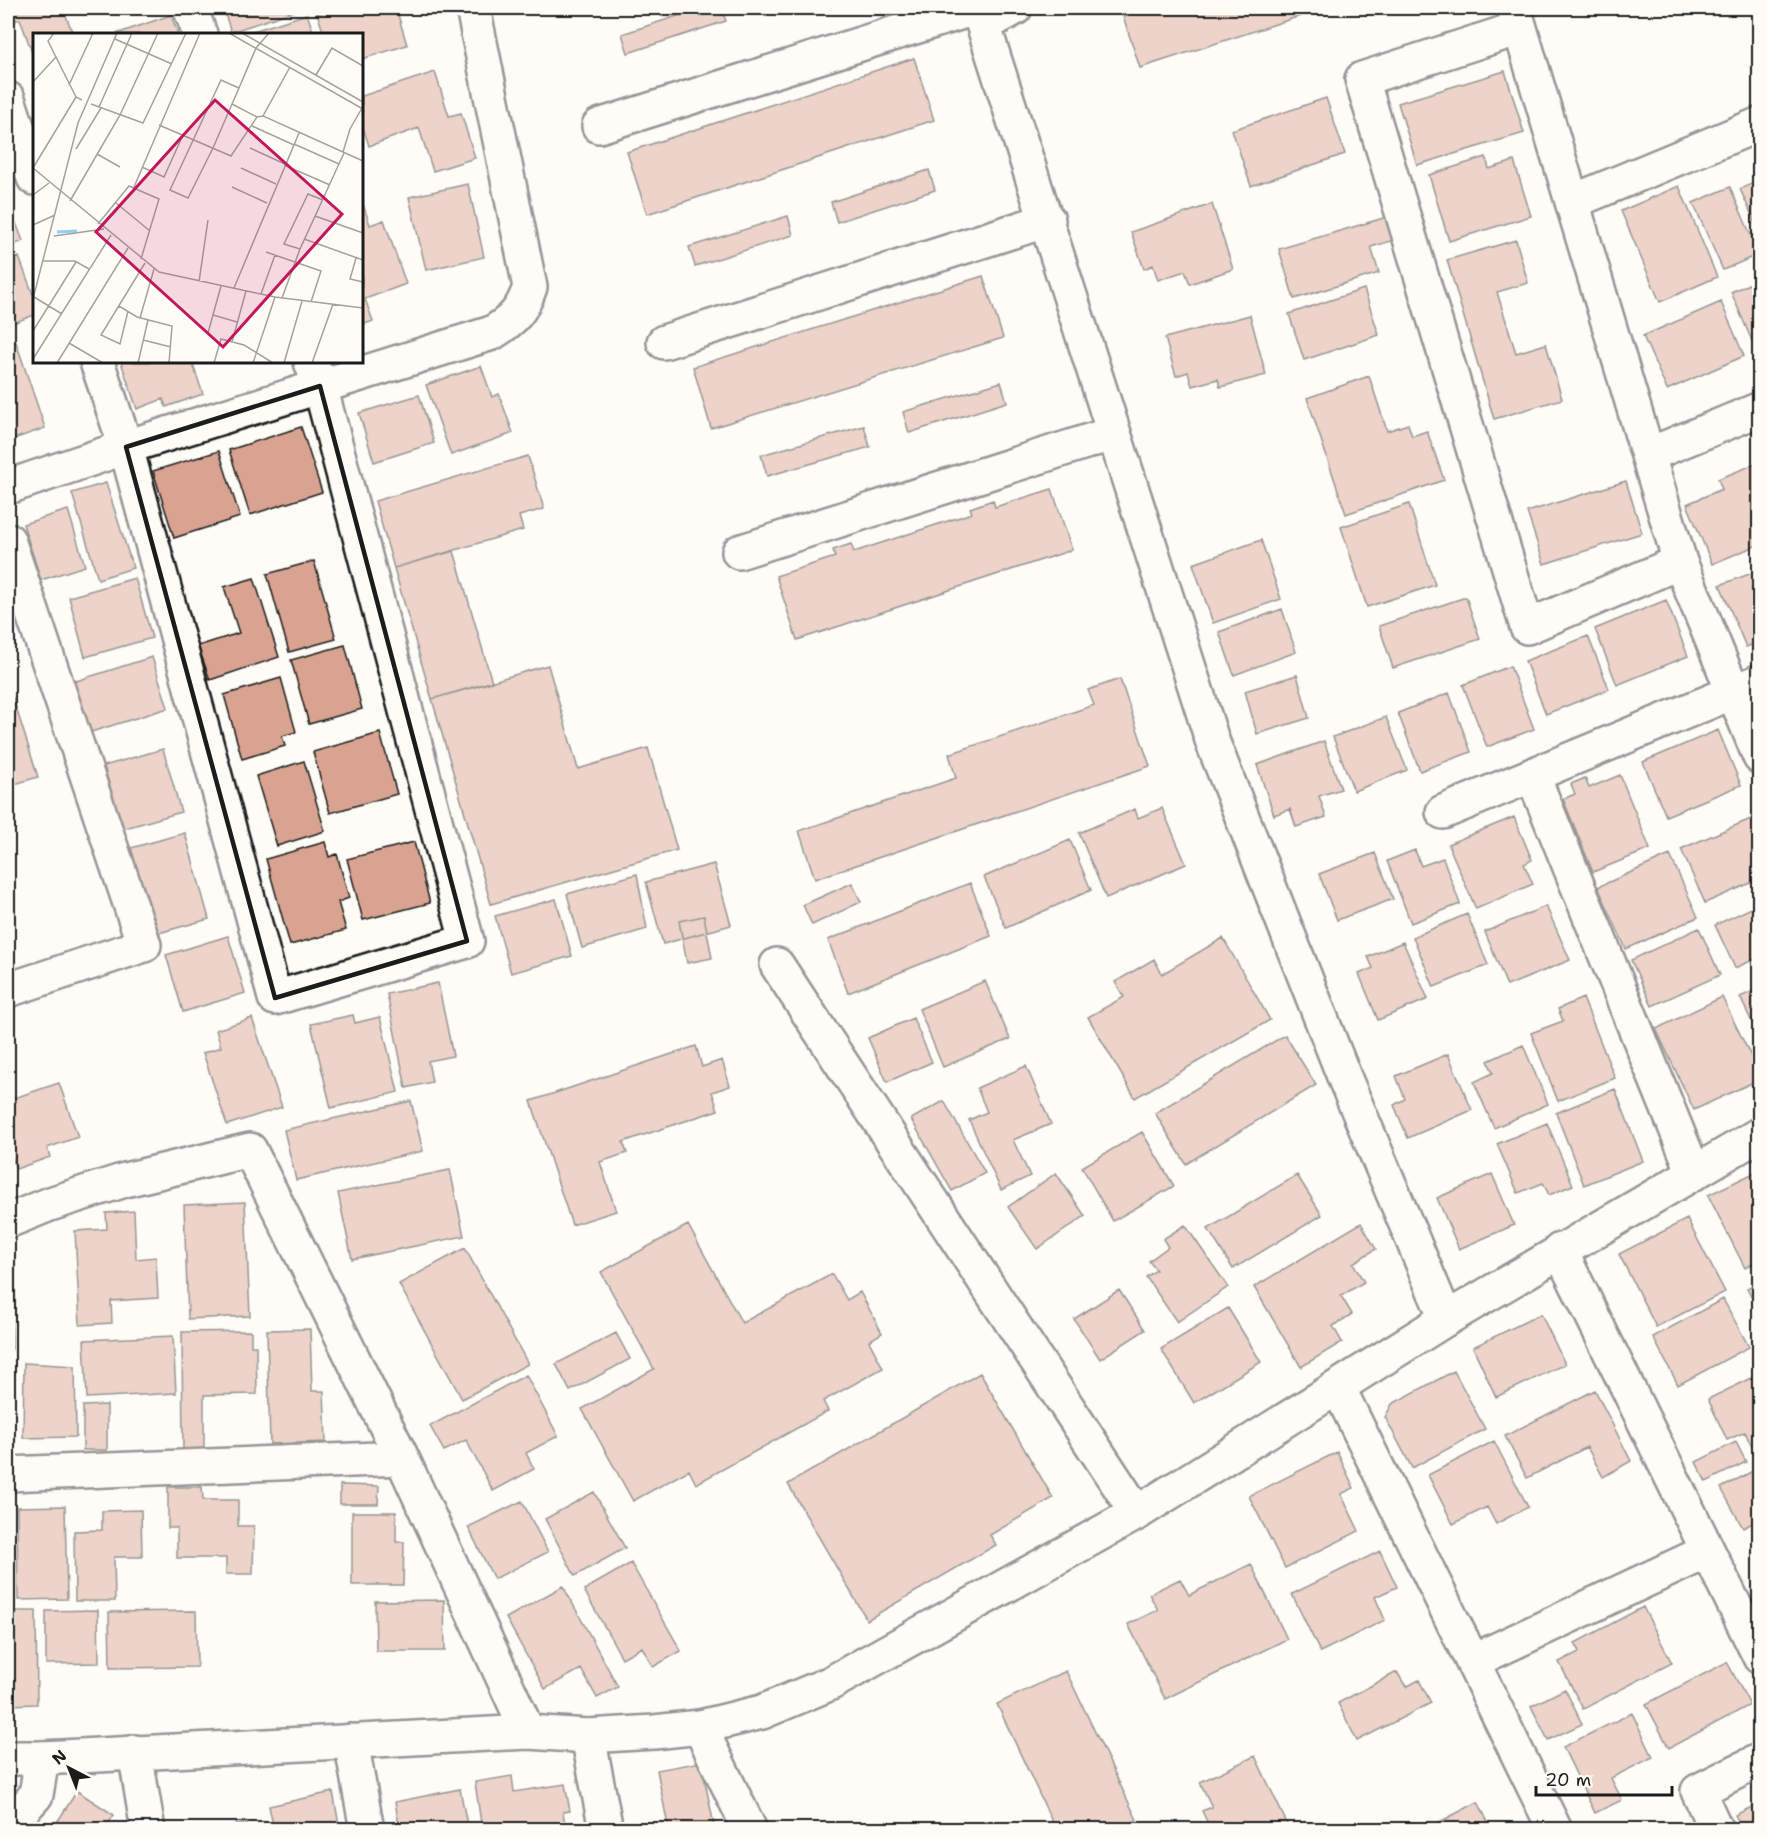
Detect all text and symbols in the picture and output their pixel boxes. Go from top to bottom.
inset map [33,33,363,363]
north arrow [39,1738,99,1798]
text: N [48,1745,71,1769]
scale bar [1536,1759,1672,1797]
text: 20 m [1545,1768,1591,1792]

